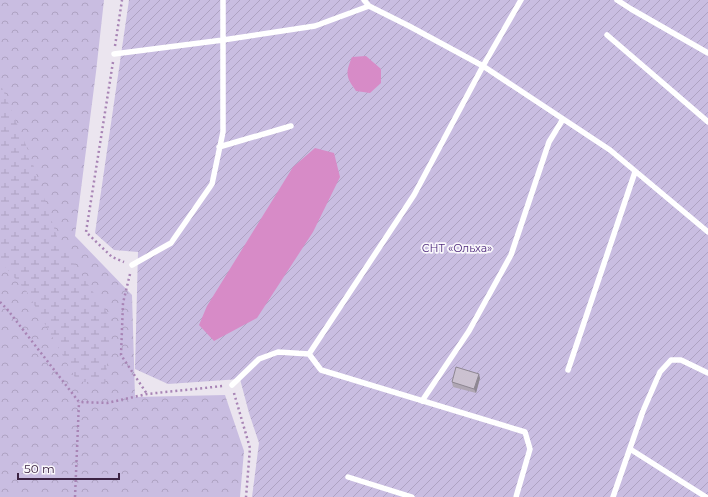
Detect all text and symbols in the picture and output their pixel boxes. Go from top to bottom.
park label: СНТ «Ольха» [422,241,492,255]
scale bar [18,455,119,481]
text: 50 m [24,461,55,476]

